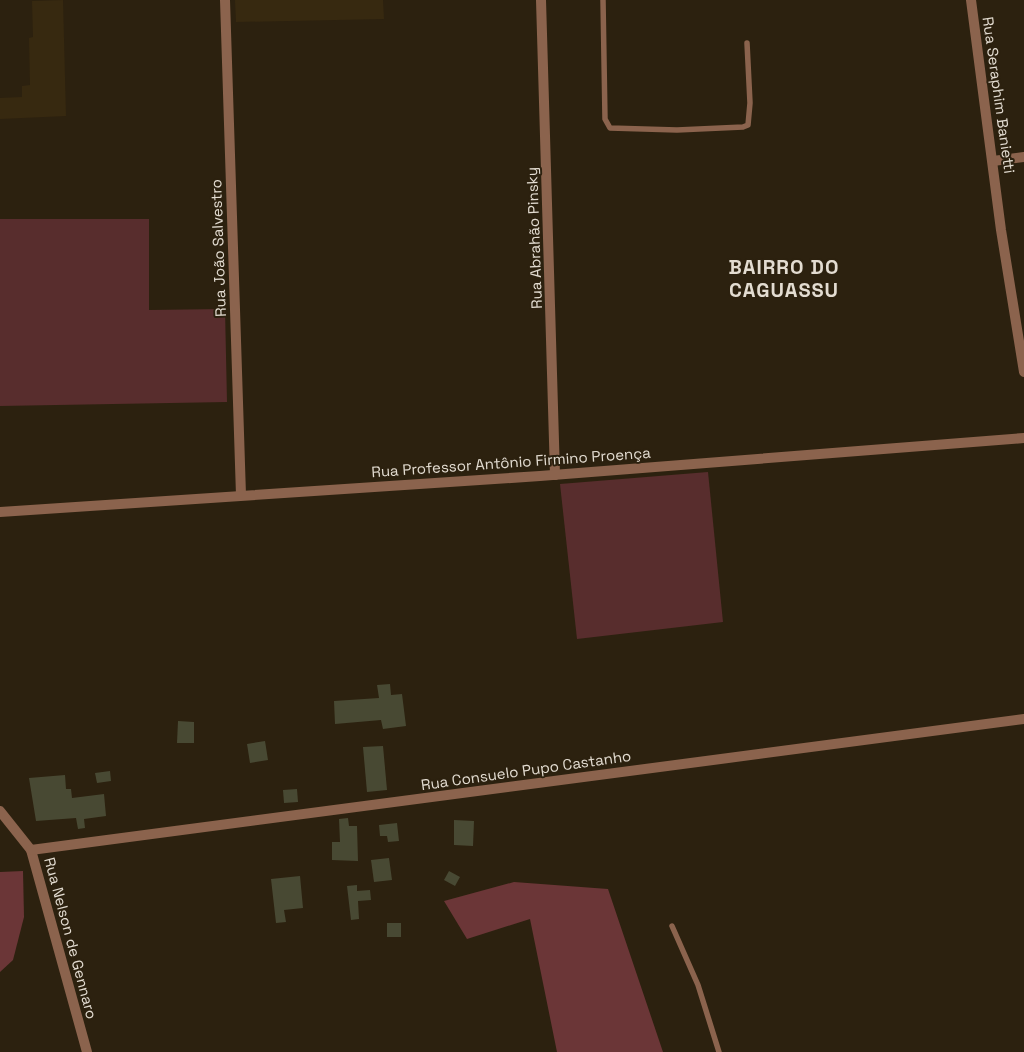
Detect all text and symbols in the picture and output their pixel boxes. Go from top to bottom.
street label: Rua Seraphim Banietti [979,15,1019,175]
street label: Rua Abrahão Pinsky [522,167,546,309]
street label: Rua João Salvestro [206,179,230,317]
district label: BAIRRO DO CAGUASSU [729,254,839,303]
street label: Rua Professor Antônio Firmino Proença [371,443,652,481]
street label: Rua Consuelo Pupo Castanho [420,746,632,794]
street label: Rua Nelson de Gennaro [40,855,102,1021]

